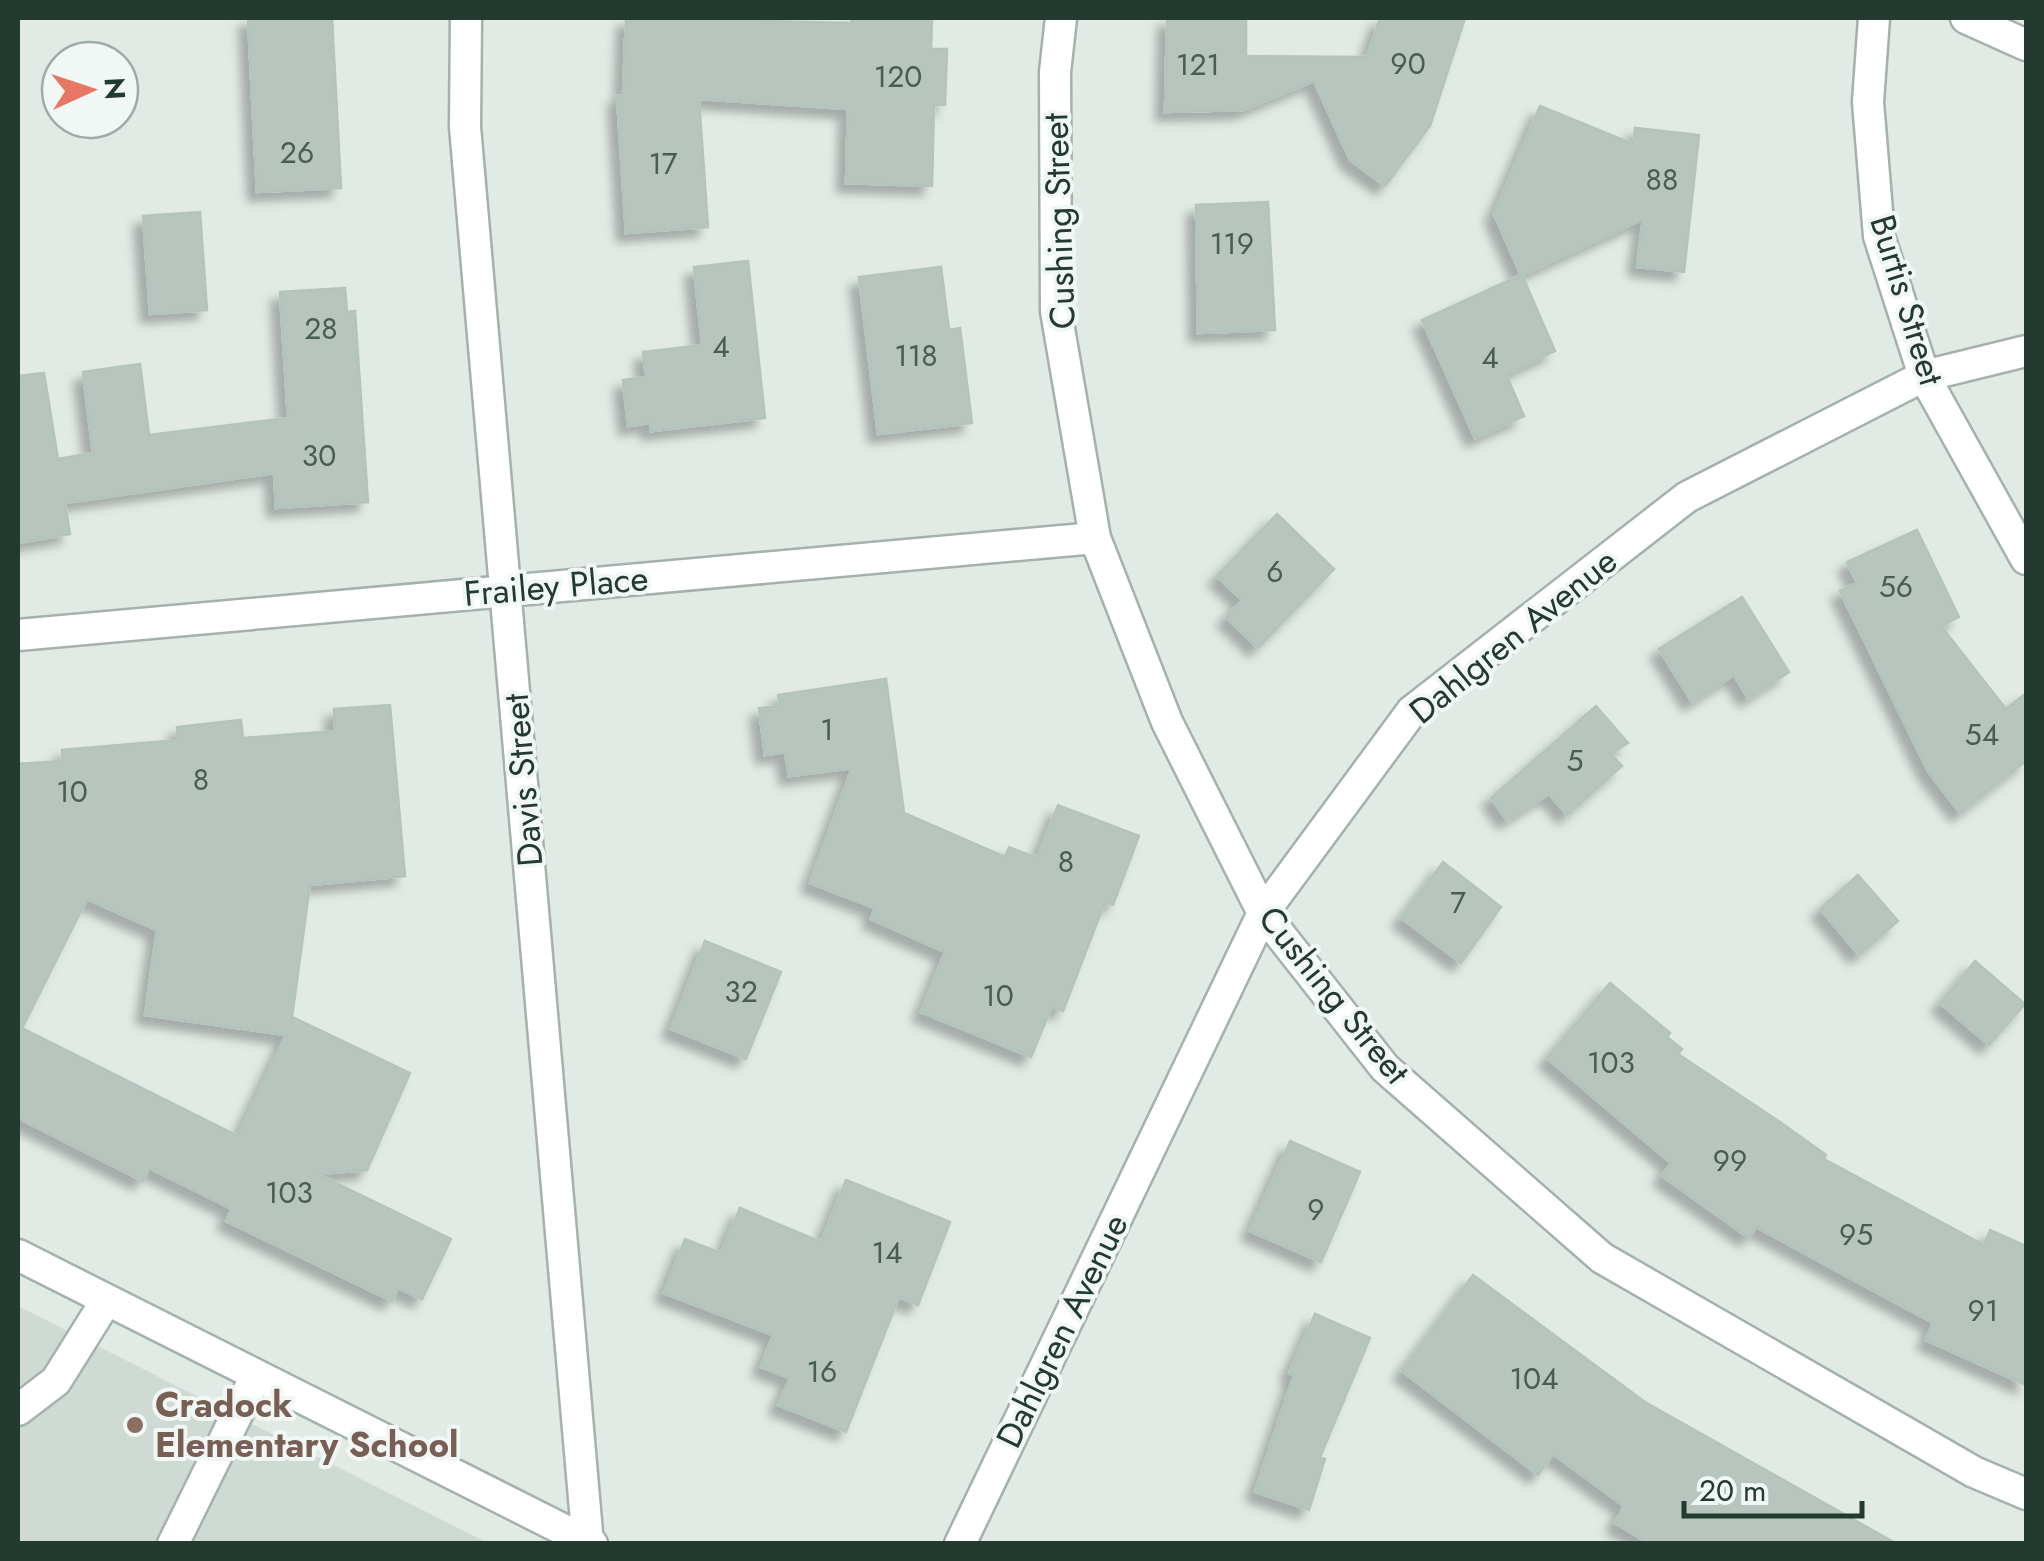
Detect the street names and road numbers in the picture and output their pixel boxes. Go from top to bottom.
street label: Cushing Street [1030,111,1088,330]
street label: Burtis Street [1857,209,1957,392]
street label: Dahlgren Avenue [1398,537,1628,735]
street label: Frailey Place [462,553,650,619]
street label: Davis Street [491,691,555,868]
street label: Cushing Street [1247,895,1422,1095]
street label: Dahlgren Avenue [984,1206,1140,1456]

